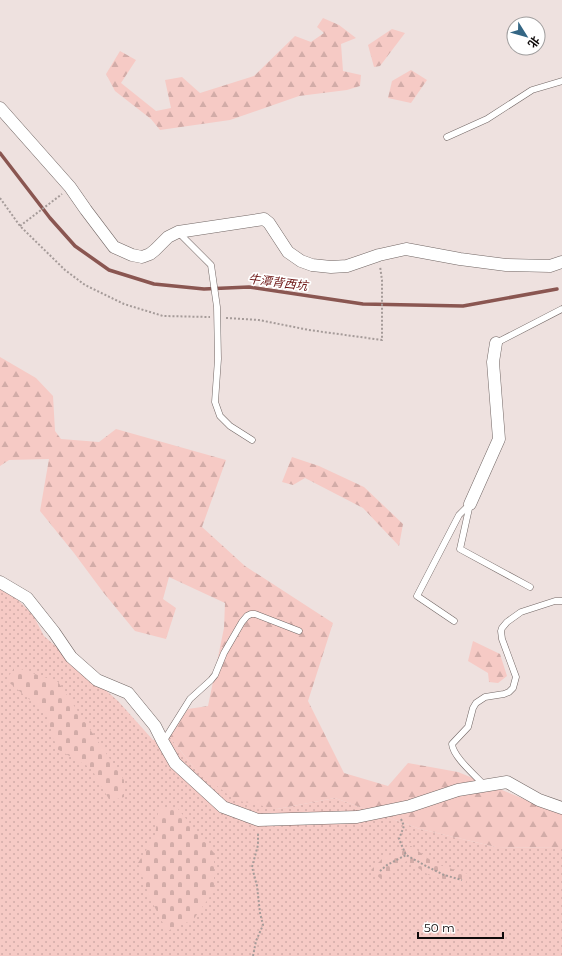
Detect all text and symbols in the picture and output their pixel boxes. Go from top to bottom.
north arrow [506,16,546,56]
text: 北 [525,33,543,51]
water label: 牛潭背西坑 [247,271,311,293]
scale bar [418,914,503,940]
text: 50 m [424,920,455,935]

